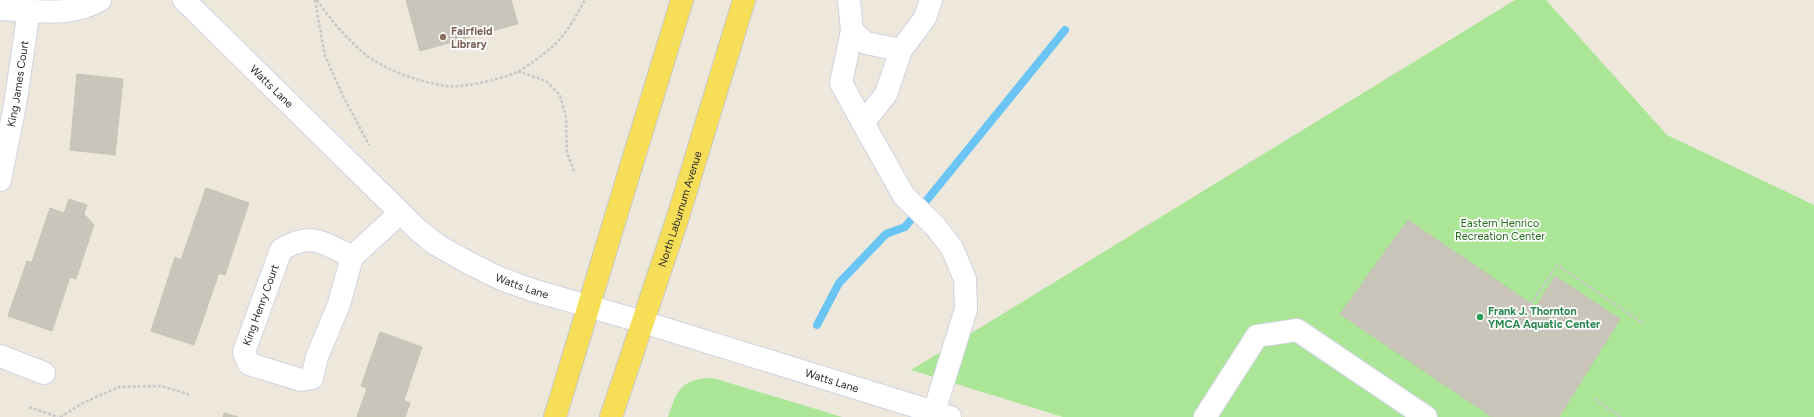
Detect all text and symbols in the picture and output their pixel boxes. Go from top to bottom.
place label: Fairfield Library [451,25,492,51]
marker: Fairfield Library [438,32,448,42]
street label: King James Court [4,39,31,128]
street label: Watts Lane [247,62,296,110]
street label: North Laburnum Avenue [655,150,704,269]
park label: Eastern Henrico Recreation Center [1455,217,1545,243]
street label: King Henry Court [240,263,282,347]
street label: Watts Lane [494,271,550,301]
place label: Frank J. Thornton YMCA Aquatic Center [1488,305,1601,331]
marker: Frank J. Thornton YMCA Aquatic Center [1475,312,1485,322]
street label: Watts Lane [804,366,860,395]

